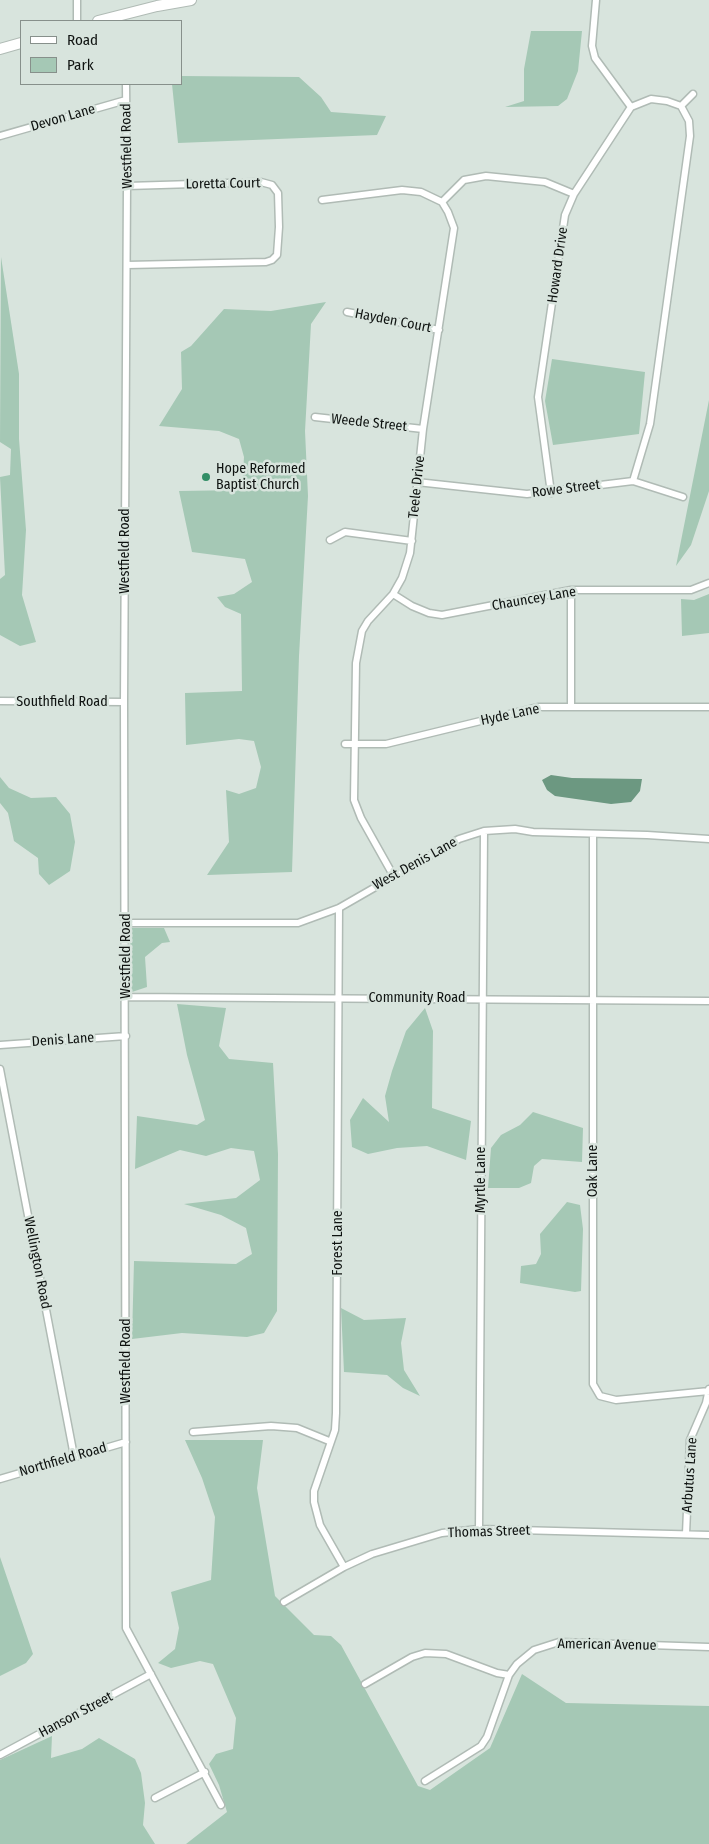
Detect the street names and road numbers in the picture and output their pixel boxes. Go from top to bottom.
street label: Devon Lane [29,101,97,135]
street label: Westfield Road [118,103,136,189]
street label: Loretta Court [185,175,261,193]
street label: Howard Drive [544,226,572,304]
street label: Hayden Court [353,305,433,337]
street label: Weede Street [330,411,408,435]
street label: Teele Drive [405,455,429,519]
street label: Rowe Street [531,476,601,502]
street label: Westfield Road [117,508,133,594]
street label: Chauncey Lane [491,583,577,615]
street label: Southfield Road [16,694,108,710]
street label: Hyde Lane [479,701,541,729]
street label: West Denis Lane [370,834,460,894]
street label: Westfield Road [118,913,134,999]
street label: Community Road [368,990,466,1006]
street label: Denis Lane [31,1029,95,1051]
street label: Oak Lane [585,1145,601,1197]
street label: Myrtle Lane [473,1147,489,1213]
street label: Forest Lane [330,1210,346,1276]
street label: Wellington Road [20,1215,54,1311]
street label: Westfield Road [118,1318,134,1404]
street label: Arbutus Lane [679,1437,701,1513]
street label: Northfield Road [17,1439,109,1481]
street label: Thomas Street [448,1522,530,1542]
street label: American Avenue [557,1636,657,1654]
street label: Hanson Street [36,1689,116,1741]

